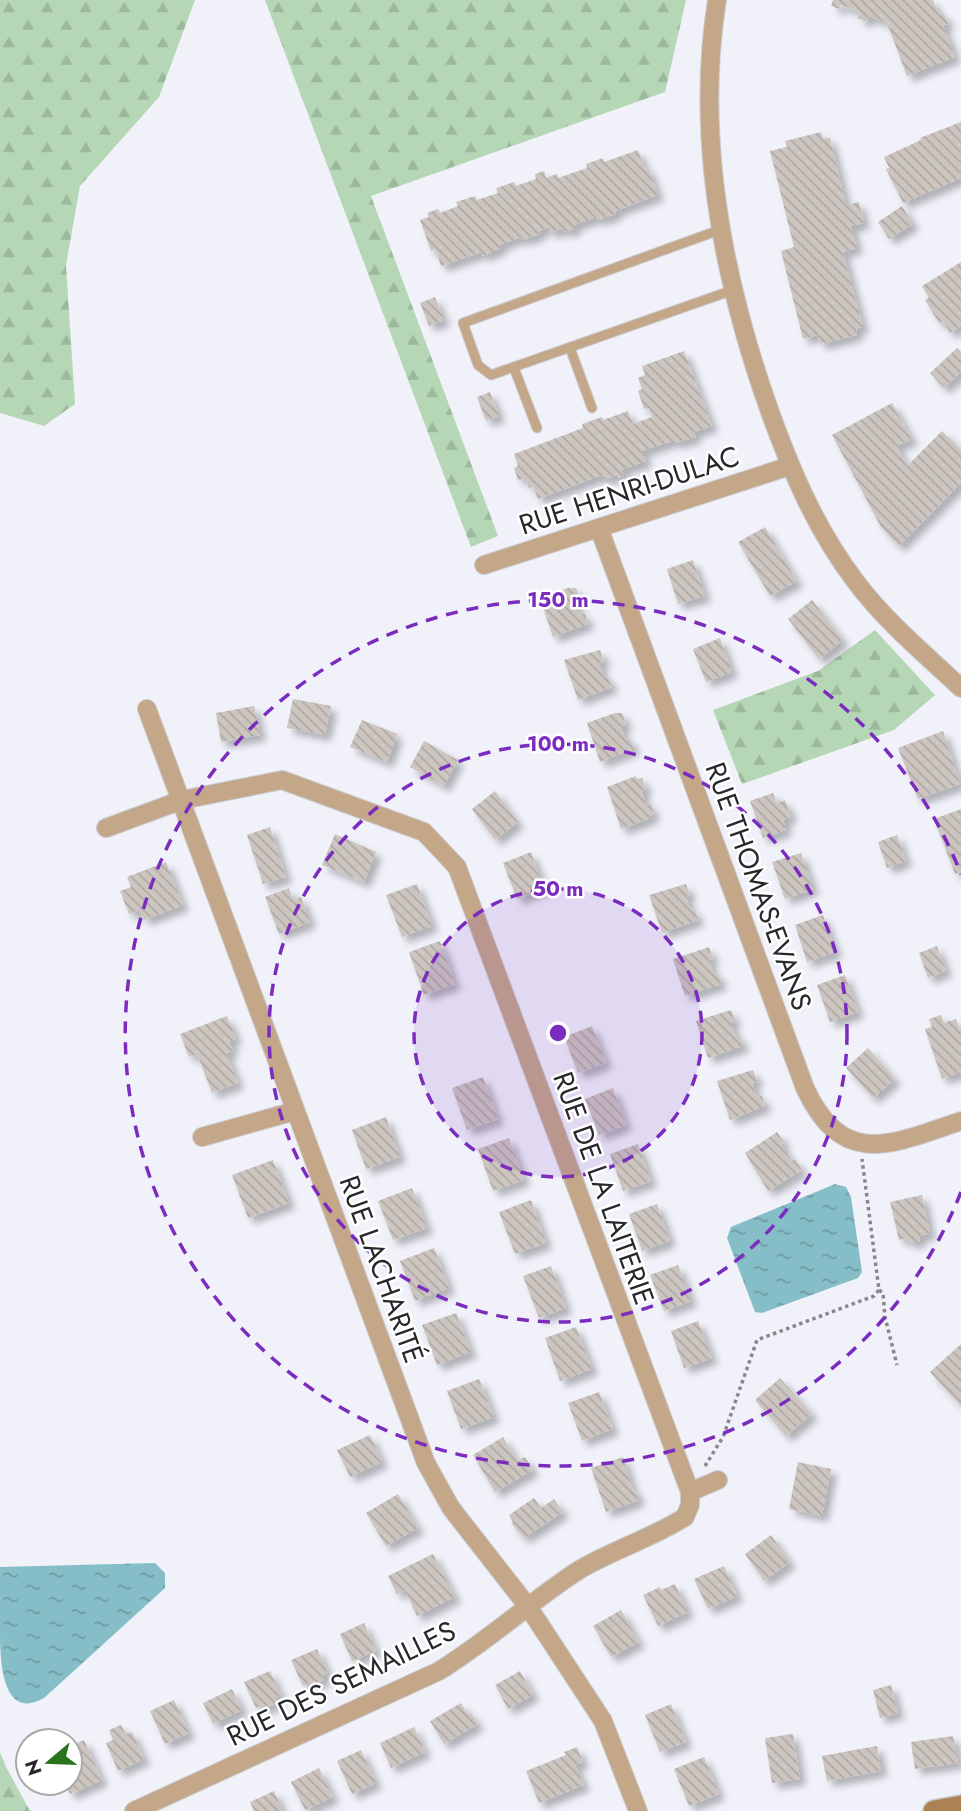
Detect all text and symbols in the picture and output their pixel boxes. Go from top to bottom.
street label: RUE HENRI-DULAC [514,436,745,545]
text: 150 m [527,585,589,615]
text: 100 m [527,729,589,759]
street label: RUE THOMAS-EVANS [695,756,822,1016]
text: 50 m [533,874,583,904]
centre of rings [546,1021,570,1045]
street label: RUE DE LA LAITERIE [542,1066,665,1310]
street label: RUE LACHARITÉ [329,1170,434,1369]
street label: RUE DES SEMAILLES [220,1610,463,1757]
north arrow [14,1727,84,1797]
text: N [18,1756,49,1779]

